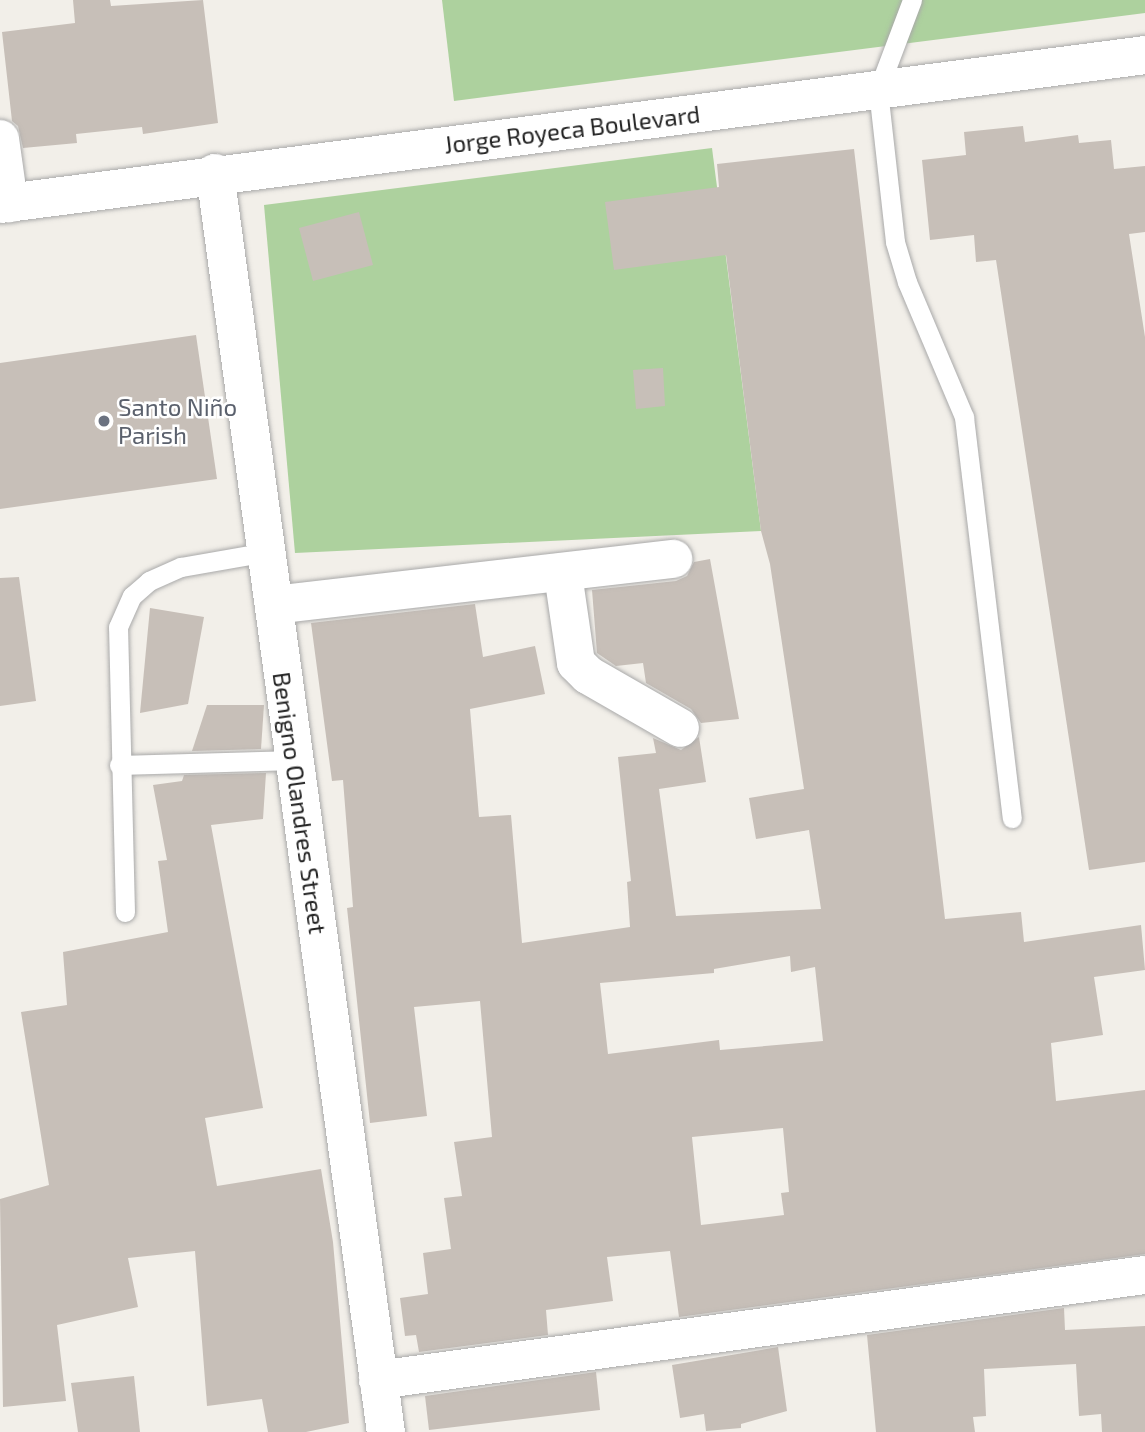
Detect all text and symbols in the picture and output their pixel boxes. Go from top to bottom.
street label: Jorge Royeca Boulevard [442,99,702,159]
place label: Santo Niño Parish [118,393,237,449]
marker: Santo Niño Parish [96,413,112,429]
street label: Benigno Olandres Street [267,670,333,936]

